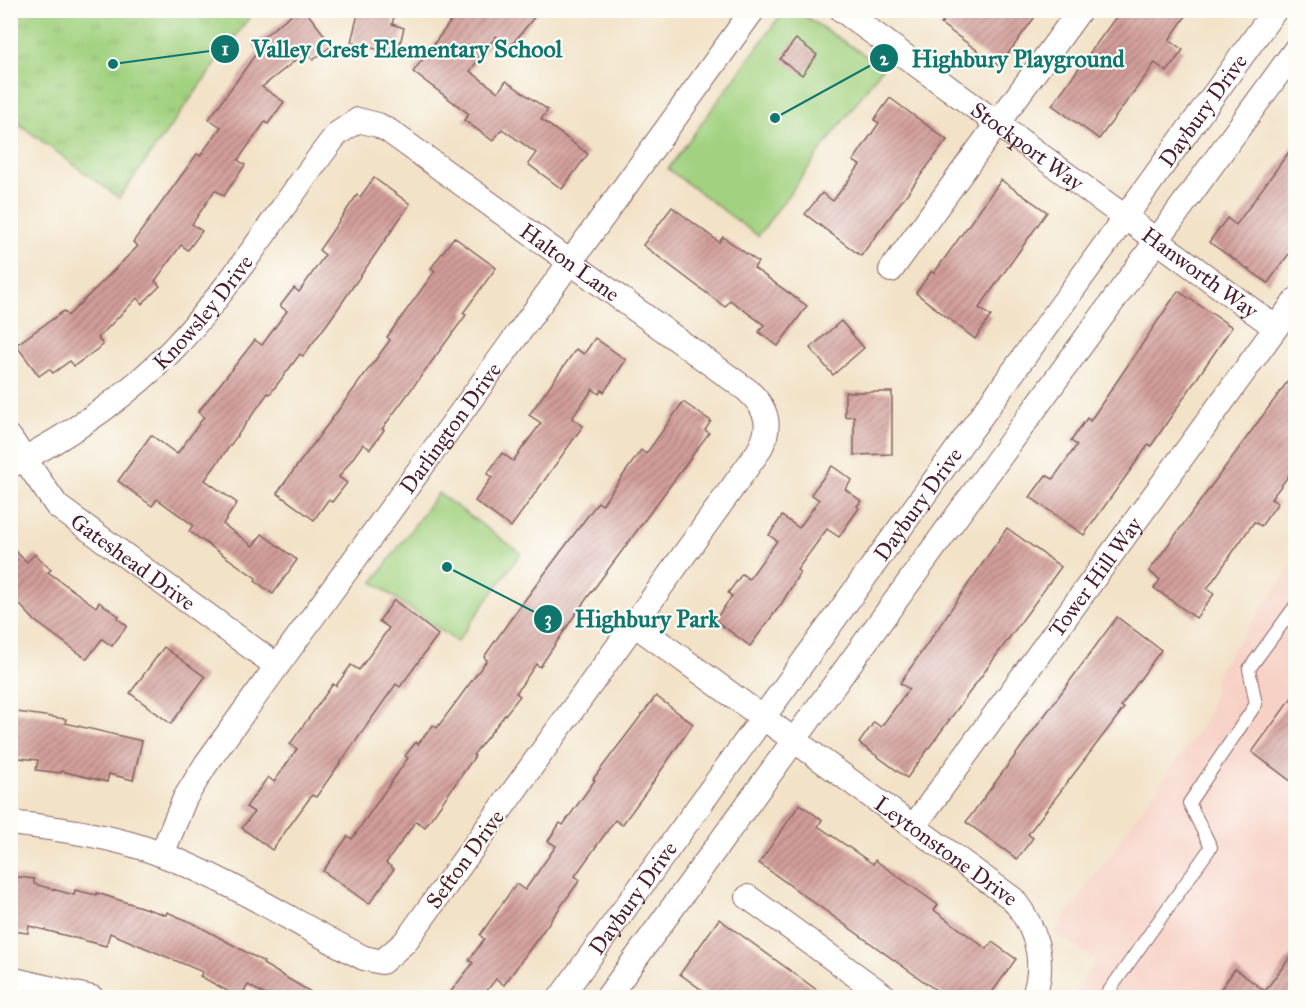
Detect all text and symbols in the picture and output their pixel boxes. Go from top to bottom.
callout: Valley Crest Elementary School [210,28,574,70]
text: Valley Crest Elementary School [251,34,563,64]
callout: Highbury Playground [869,37,1136,79]
text: 1 [221,38,229,60]
text: Highbury Playground [911,44,1125,74]
text: 2 [880,48,890,70]
street label: Daybury Drive [1153,48,1253,172]
street label: Stockport Way [966,96,1090,197]
street label: Halton Lane [515,217,625,307]
street label: Hanworth Way [1137,221,1264,324]
street label: Knowsley Drive [147,249,258,375]
street label: Darlington Drive [393,357,507,499]
street label: Daybury Drive [868,442,968,566]
street label: Gateshead Drive [66,507,201,616]
street label: Tower Hill Way [1042,511,1148,642]
callout: Highbury Park [533,598,732,640]
text: Highbury Park [575,604,720,634]
text: 3 [544,608,552,631]
street label: Leytonstone Drive [870,790,1023,912]
street label: Sefton Drive [420,804,510,914]
street label: Daybury Drive [583,836,683,959]

